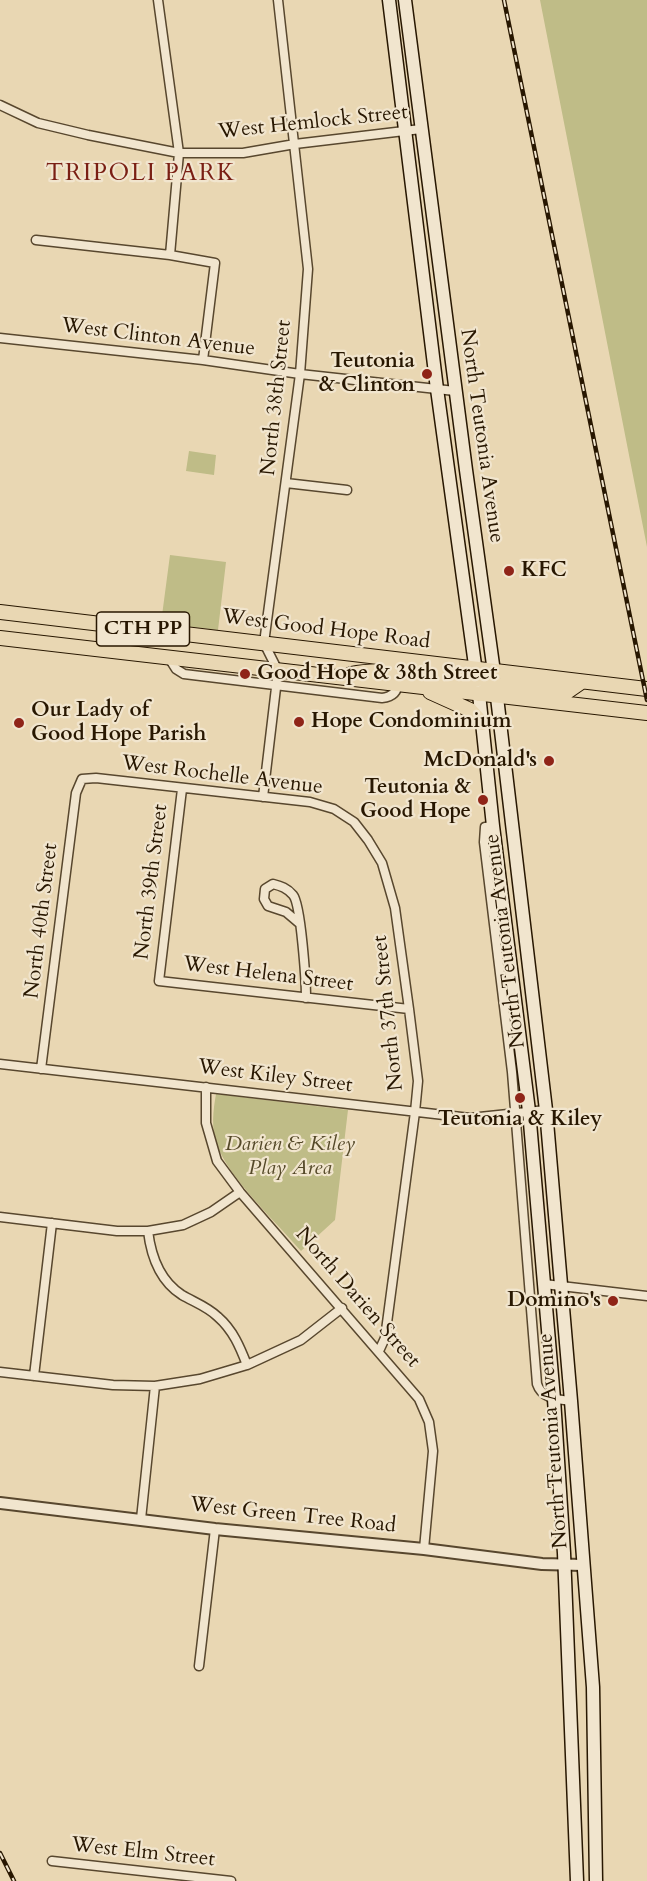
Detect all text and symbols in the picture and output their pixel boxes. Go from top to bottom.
street label: West Hemlock Street [217,101,409,145]
district label: TRIPOLI PARK [46,160,236,188]
street label: West Clinton Avenue [60,314,256,362]
street label: North 38th Street [256,319,298,477]
street label: North Teutonia Avenue [454,327,508,545]
place label: Teutonia & Clinton [319,349,415,399]
marker: Teutonia & Clinton [420,367,434,381]
place label: KFC [521,558,567,584]
marker: KFC [502,564,516,578]
street label: West Good Hope Road [220,605,432,655]
road number: CTH PP [96,612,190,646]
place label: Good Hope & 38th Street [257,661,497,687]
marker: Good Hope & 38th Street [238,667,252,681]
place label: Our Lady of Good Hope Parish [31,698,206,748]
place label: Hope Condominium [311,709,512,735]
marker: Hope Condominium [292,715,306,729]
marker: Our Lady of Good Hope Parish [12,716,26,730]
place label: McDonald's [423,748,537,774]
street label: West Rochelle Avenue [120,751,324,801]
marker: McDonald's [542,754,556,768]
place label: Teutonia & Good Hope [360,775,471,825]
marker: Teutonia & Good Hope [476,793,490,807]
street label: North 39th Street [130,803,174,961]
street label: North Teutonia Avenue [480,832,532,1050]
street label: North 40th Street [20,842,64,1000]
street label: North 37th Street [368,934,410,1092]
street label: West Helena Street [182,952,354,998]
street label: West Kiley Street [196,1055,354,1099]
marker: Teutonia & Kiley [513,1091,527,1105]
place label: Teutonia & Kiley [438,1107,602,1133]
park label: Darien & Kiley Play Area [225,1132,355,1182]
street label: North Darien Street [289,1223,425,1373]
place label: Domino's [507,1288,601,1314]
marker: Domino's [606,1294,620,1308]
street label: North Teutonia Avenue [534,1332,574,1550]
street label: West Green Tree Road [189,1493,397,1539]
street label: West Elm Street [70,1833,216,1873]

